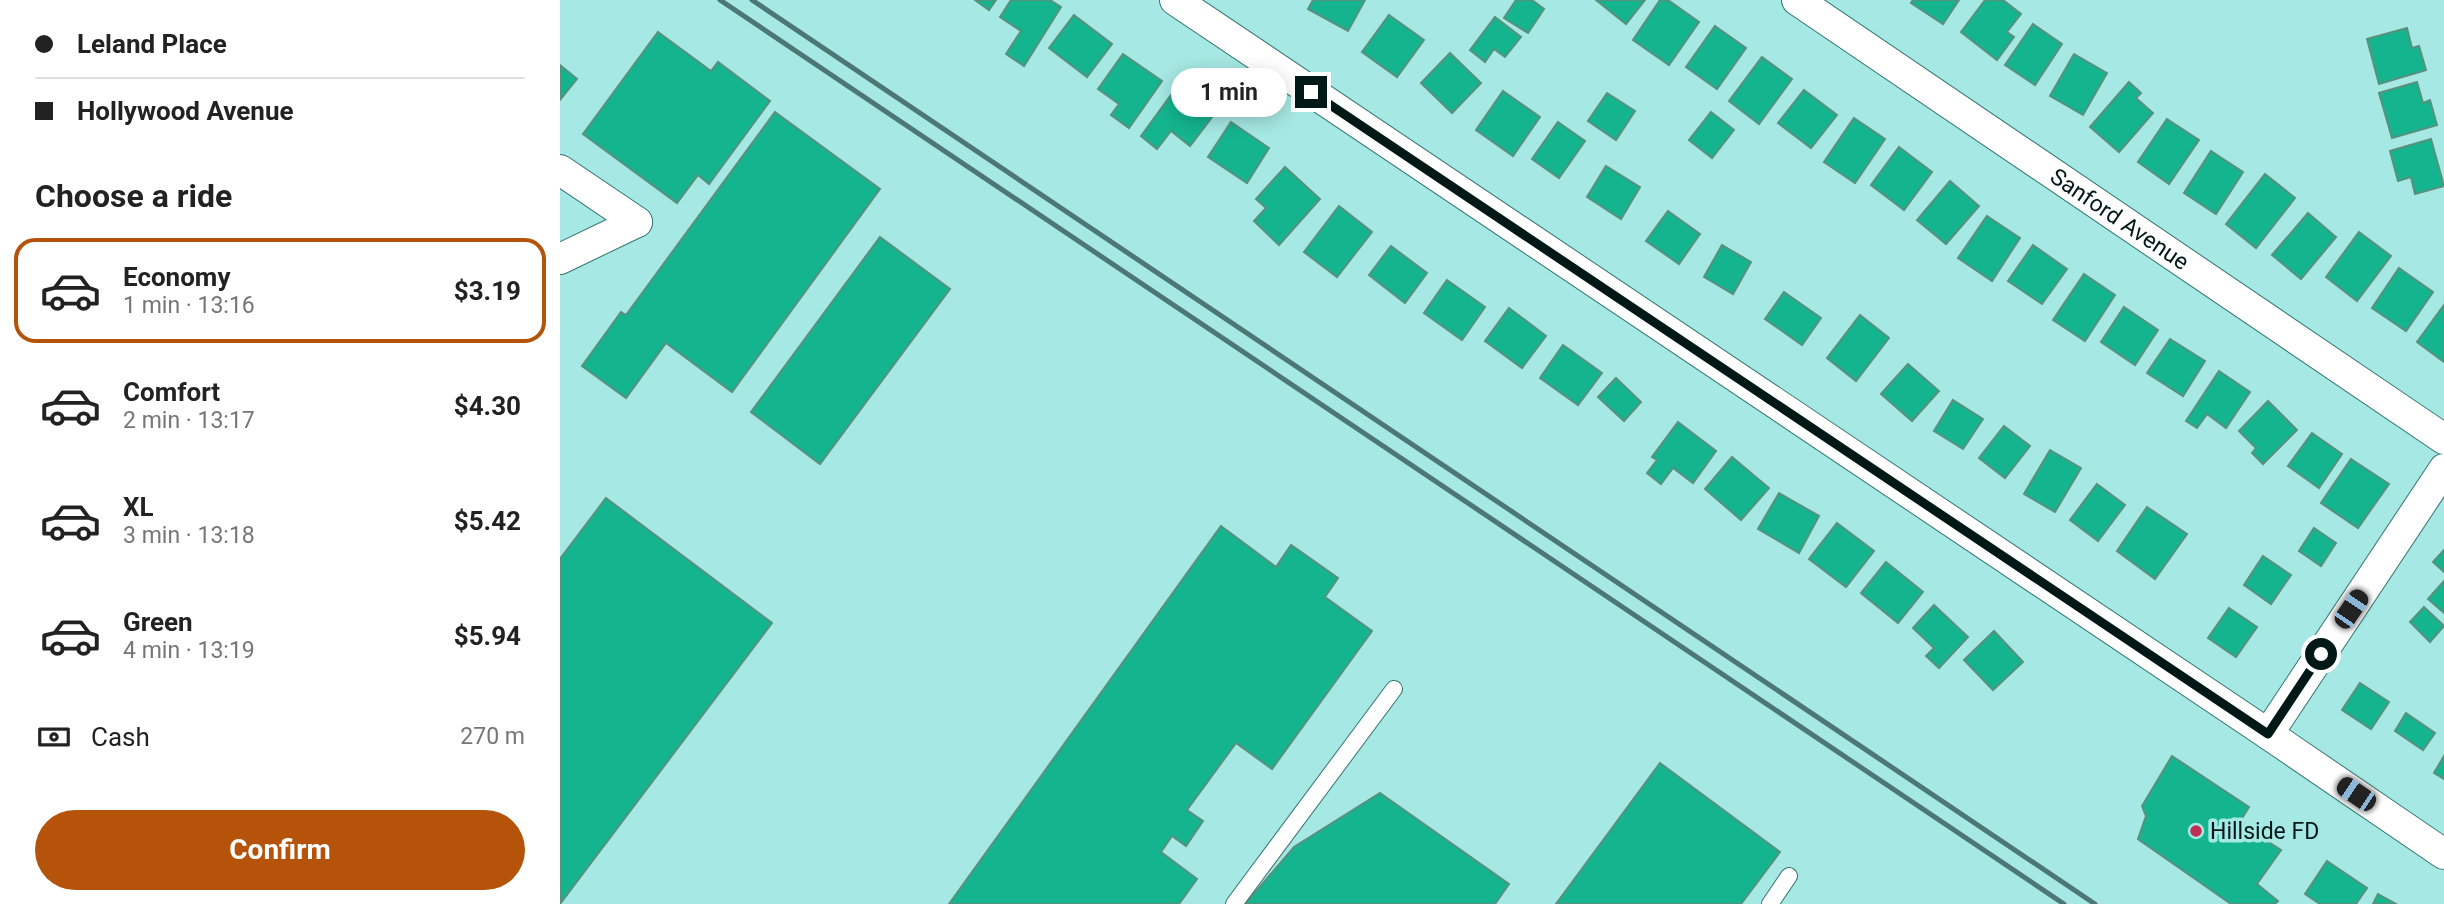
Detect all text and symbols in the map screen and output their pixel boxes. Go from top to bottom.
text: Leland Place [77,29,227,59]
callout: 1 min [1171,68,1286,116]
route end [1295,76,1327,108]
text: 1 min [1200,79,1258,106]
text: Hollywood Avenue [77,96,293,126]
street label: Sanford Avenue [2045,162,2194,275]
text: Choose a ride [35,177,232,215]
icon: car [39,259,102,322]
text: Economy [123,262,230,292]
text: $3.19 [454,276,521,306]
text: 1 min · 13:16 [123,292,255,319]
icon: car [39,374,102,437]
text: Comfort [123,377,220,407]
text: $4.30 [454,391,521,421]
text: 2 min · 13:17 [123,407,255,434]
icon: car [39,489,102,552]
text: XL [123,492,154,522]
text: $5.42 [454,506,521,536]
text: 3 min · 13:18 [123,522,255,549]
car [2331,586,2372,632]
icon: car [39,604,102,667]
text: Green [123,607,193,637]
text: $5.94 [454,621,521,651]
text: 4 min · 13:19 [123,637,255,664]
route start [2305,638,2337,670]
icon: cash [35,718,73,756]
text: Cash [91,722,150,752]
text: 270 m [460,723,525,750]
car [2333,774,2380,814]
button: Confirm [35,810,525,890]
place label: Hillside FD [2210,818,2319,845]
marker: Hillside FD [2188,823,2204,839]

